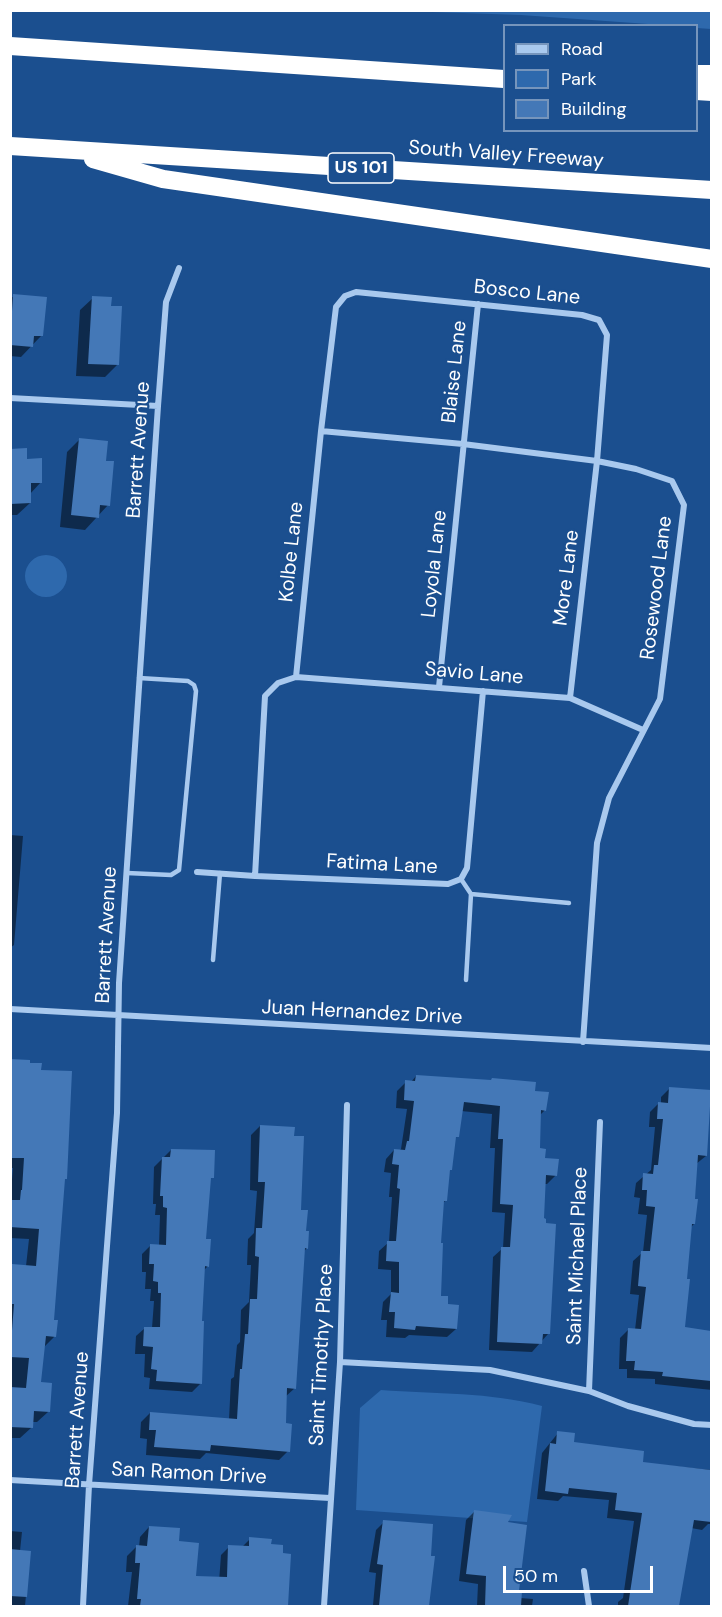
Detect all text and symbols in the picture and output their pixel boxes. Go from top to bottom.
legend [503,24,698,132]
text: Road [561,37,603,61]
text: Park [561,67,597,91]
text: Building [561,97,626,121]
street label: South Valley Freeway [408,136,604,174]
road number: US 101 [328,153,394,183]
street label: Bosco Lane [473,275,581,311]
street label: Blaise Lane [438,319,472,425]
street label: Barrett Avenue [122,381,156,519]
street label: Kolbe Lane [275,501,309,603]
street label: Loyola Lane [417,509,453,619]
street label: Rosewood Lane [636,515,678,661]
street label: More Lane [549,529,585,627]
street label: Savio Lane [424,658,524,690]
street label: Fatima Lane [326,850,438,880]
street label: Barrett Avenue [91,866,123,1004]
street label: Juan Hernandez Drive [261,996,463,1030]
street label: Saint Michael Place [563,1167,593,1345]
street label: Saint Timothy Place [305,1263,339,1447]
street label: Barrett Avenue [61,1351,95,1489]
street label: San Ramon Drive [111,1458,267,1490]
scale bar [506,1554,656,1592]
text: 50 m [514,1564,558,1588]

